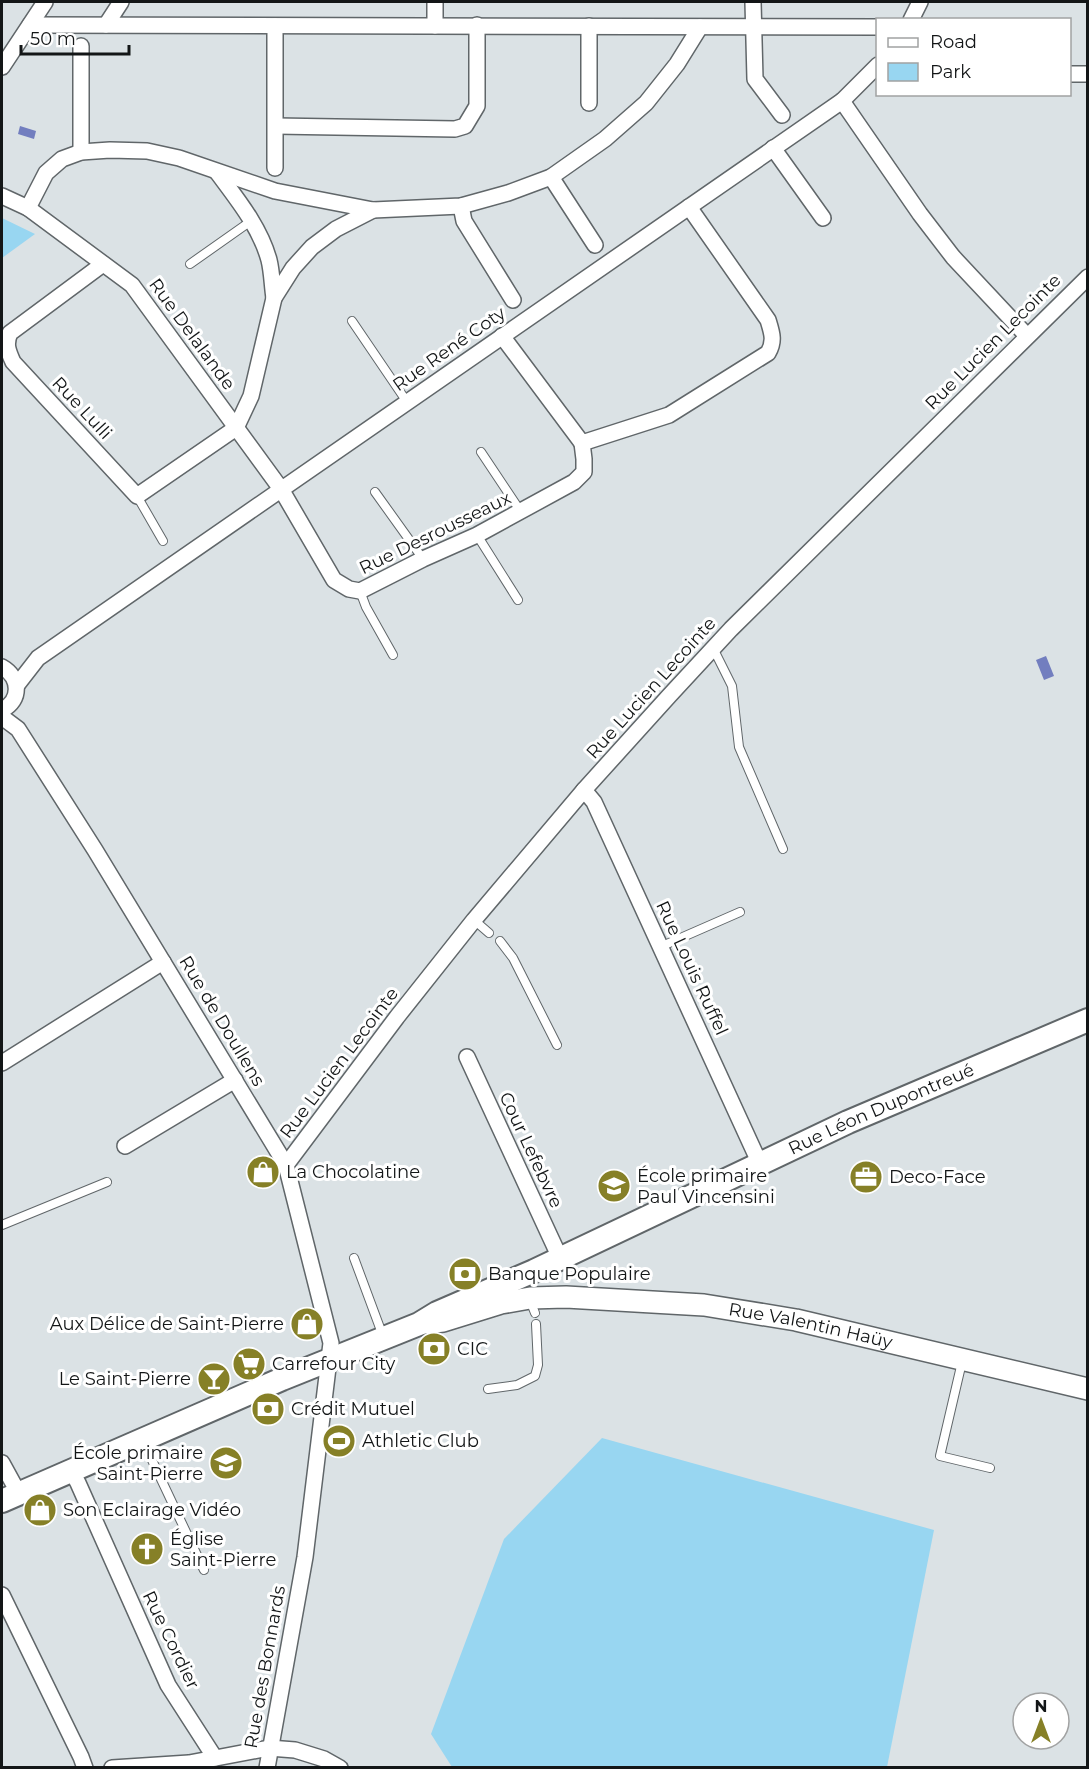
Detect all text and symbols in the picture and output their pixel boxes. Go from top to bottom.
scale bar [21,18,129,56]
legend [876,18,1071,96]
text: 50 m [30,28,76,50]
text: Road [930,31,977,53]
text: Park [930,61,971,83]
street label: Rue Lucien Lecointe [920,269,1066,415]
street label: Rue Delalande [144,274,240,394]
street label: Rue René Coty [388,302,510,396]
street label: Rue Lulli [47,372,117,444]
street label: Rue Desrousseaux [356,487,515,579]
street label: Rue Lucien Lecointe [582,612,721,763]
street label: Rue Louis Ruffel [651,897,733,1039]
street label: Rue de Doullens [174,952,270,1090]
street label: Rue Lucien Lecointe [275,983,403,1143]
street label: Rue Léon Dupontreué [785,1059,978,1160]
street label: Cour Lefebvre [495,1089,568,1212]
shop icon: La Chocolatine [245,1154,281,1190]
office icon: Deco-Face [848,1159,884,1195]
place label: La Chocolatine [286,1161,420,1183]
place label: École primaire Paul Vincensini [637,1165,775,1208]
place label: Deco-Face [889,1166,986,1188]
school or university icon: École primaire Paul Vincensini [596,1168,632,1204]
bank icon: Banque Populaire [447,1256,483,1292]
place label: Banque Populaire [488,1263,651,1285]
street label: Rue Valentin Haüy [727,1298,895,1353]
shop icon: Aux Délice de Saint-Pierre [289,1306,325,1342]
place label: Aux Délice de Saint-Pierre [50,1313,284,1335]
bank icon: CIC [416,1331,452,1367]
place label: CIC [457,1338,488,1360]
supermarket icon: Carrefour City [231,1346,267,1382]
place label: Carrefour City [272,1353,396,1375]
bar icon: Le Saint-Pierre [196,1361,232,1397]
place label: Le Saint-Pierre [59,1368,191,1390]
bank icon: Crédit Mutuel [250,1391,286,1427]
place label: Crédit Mutuel [291,1398,415,1420]
sports icon: Athletic Club [321,1423,357,1459]
place label: Athletic Club [362,1430,479,1452]
place label: École primaire Saint-Pierre [73,1442,203,1485]
school or university icon: École primaire Saint-Pierre [208,1445,244,1481]
shop icon: Son Eclairage Vidéo [22,1492,58,1528]
place label: Son Eclairage Vidéo [63,1499,241,1521]
place label: Église Saint-Pierre [170,1528,276,1571]
church icon: Église Saint-Pierre [129,1531,165,1567]
street label: Rue des Bonnards [240,1584,290,1750]
street label: Rue Cordier [138,1587,204,1693]
north arrow [1011,1691,1071,1751]
text: N [1035,1697,1047,1716]

